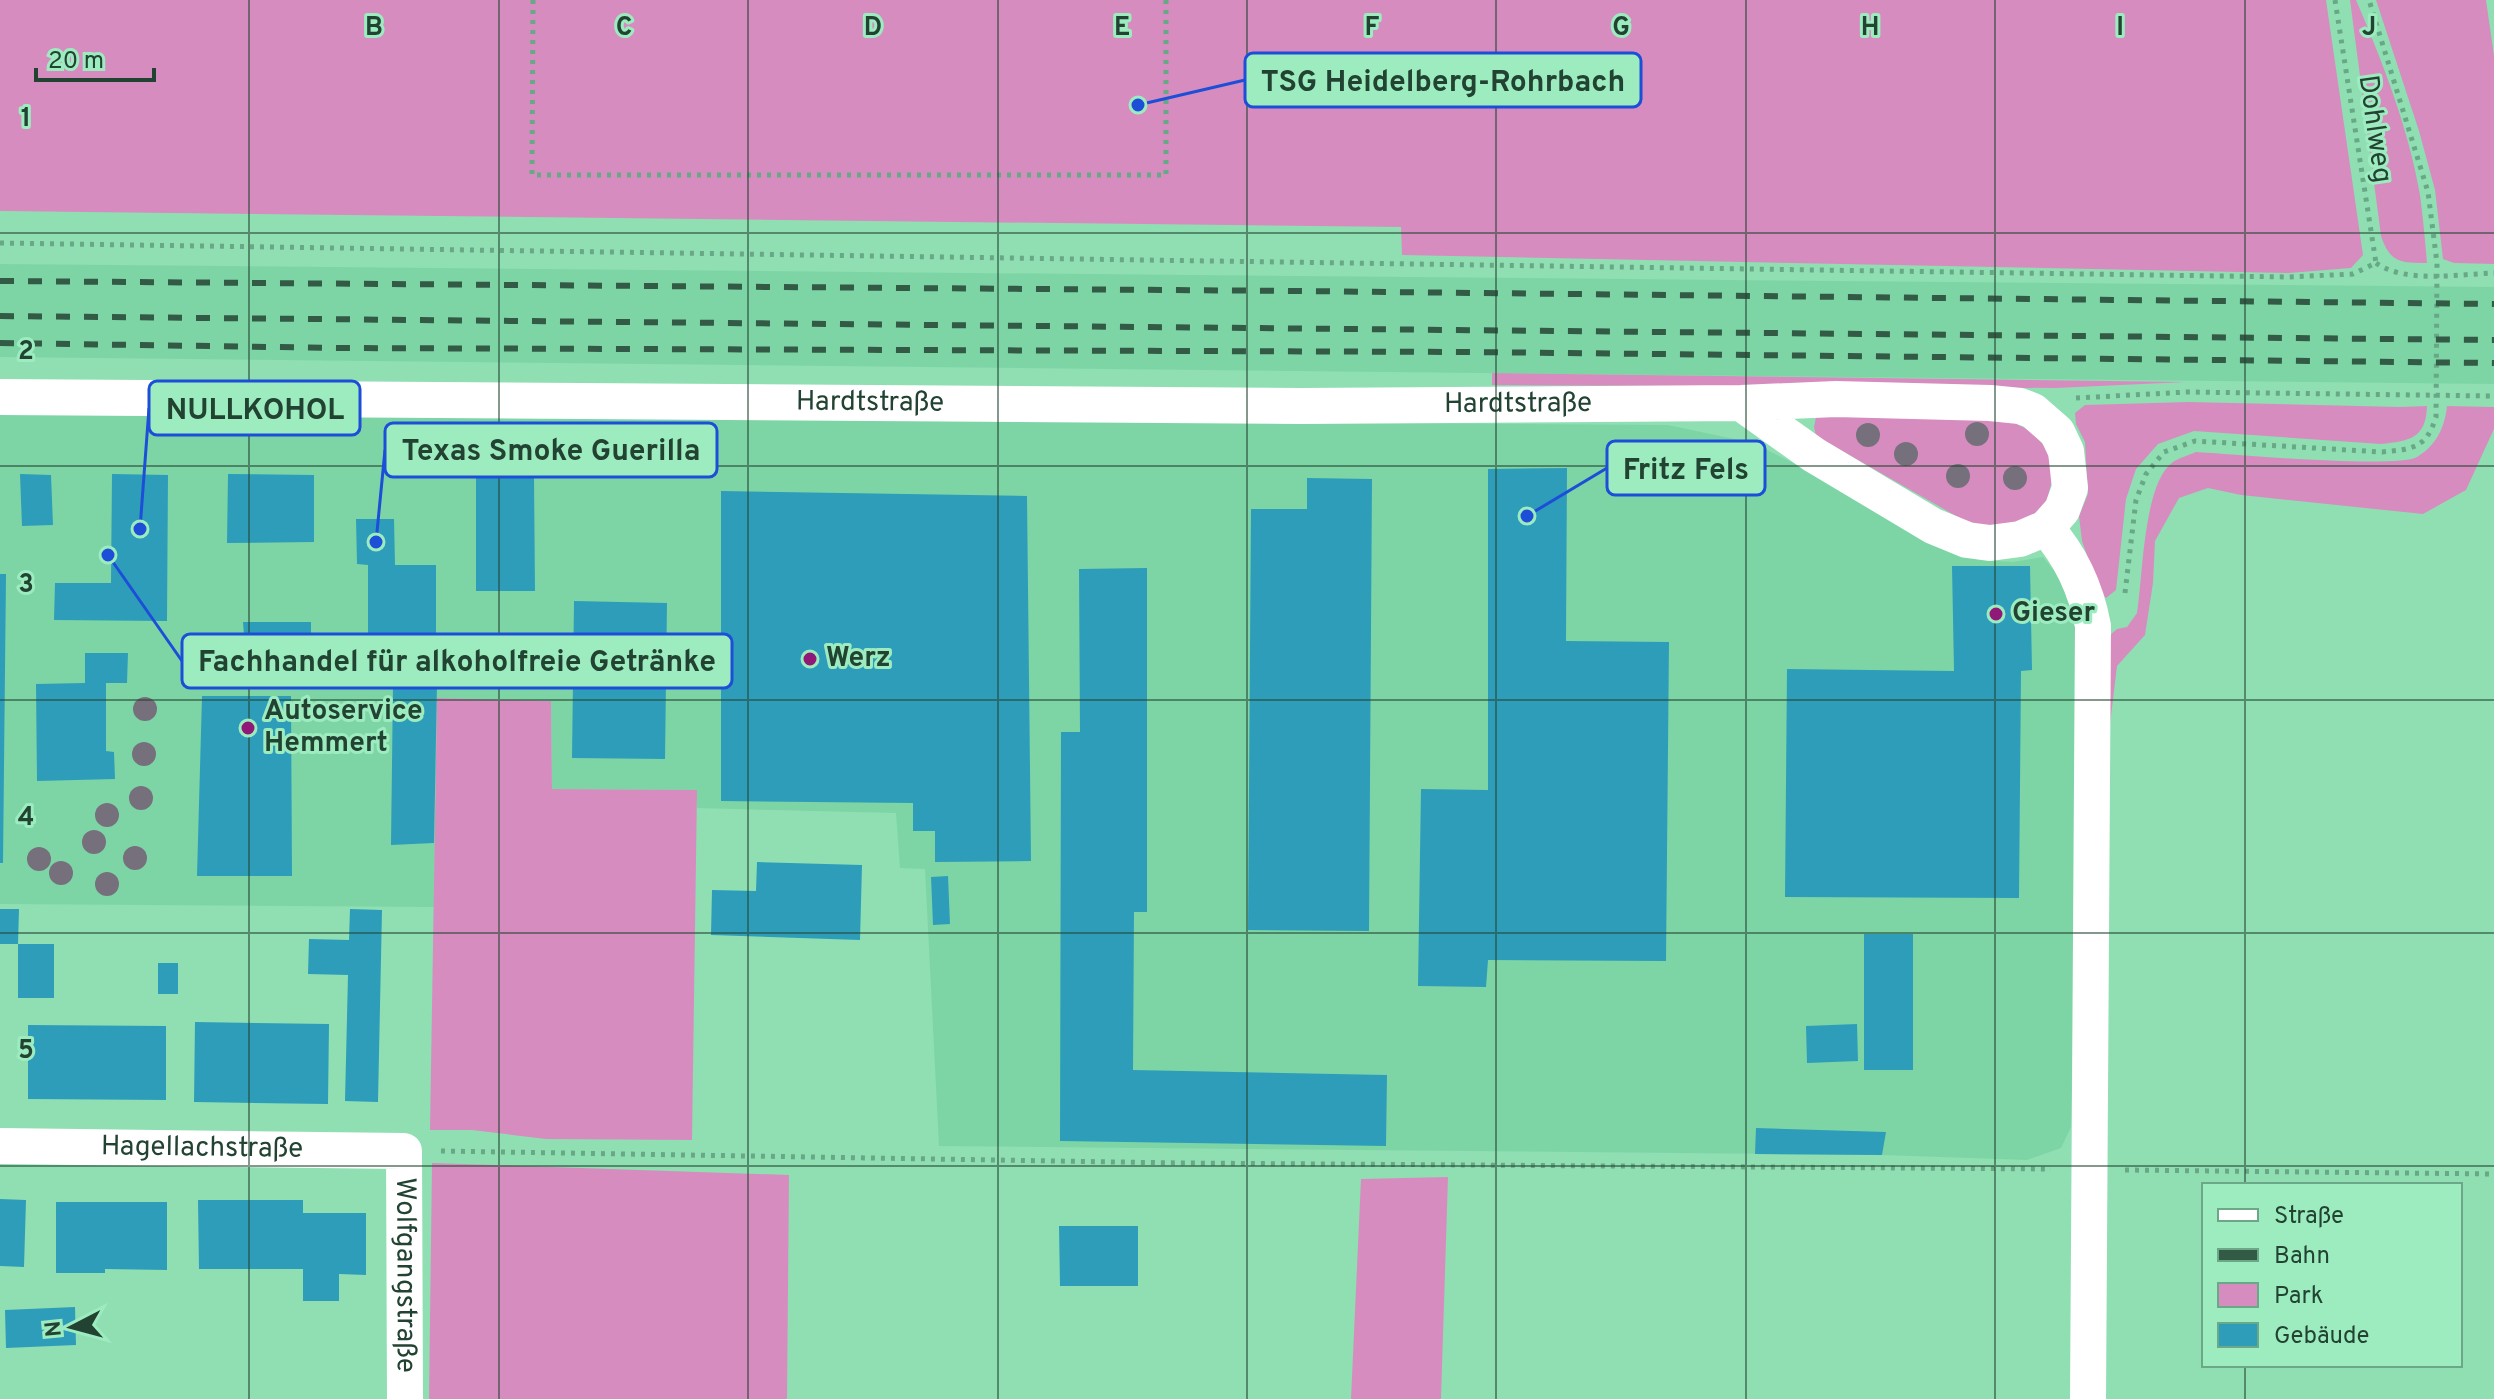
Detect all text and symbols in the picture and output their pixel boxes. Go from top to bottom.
text: B [365,12,383,45]
text: C [616,12,632,45]
text: D [864,12,882,45]
text: E [1114,12,1130,45]
text: F [1365,12,1380,45]
text: G [1612,12,1630,45]
text: H [1861,12,1879,45]
text: I [2116,12,2124,45]
text: J [2362,12,2376,45]
scale bar [36,32,154,82]
text: 20 m [48,47,104,77]
callout: TSG Heidelberg-Rohrbach [1245,53,1641,107]
text: TSG Heidelberg-Rohrbach [1261,65,1625,102]
street label: Dohlweg [2349,73,2399,185]
text: 1 [21,103,31,136]
text: 2 [18,336,34,369]
callout: NULLKOHOL [149,381,360,435]
street label: Hardtstraße [796,385,944,422]
street label: Hardtstraße [1444,386,1592,423]
text: NULLKOHOL [166,393,344,430]
callout: Texas Smoke Guerilla [385,423,717,477]
text: Texas Smoke Guerilla [401,434,701,471]
callout: Fritz Fels [1607,441,1765,495]
text: Fritz Fels [1623,453,1749,490]
text: 3 [18,569,34,602]
place label: Gieser [2012,596,2096,632]
marker: Gieser [1987,605,2005,623]
callout: Fachhandel für alkoholfreie Getränke [182,634,732,688]
place label: Werz [826,641,891,677]
text: Fachhandel für alkoholfreie Getränke [198,645,716,682]
marker: Werz [801,650,819,668]
place label: Autoservice Hemmert [264,694,423,762]
marker: Autoservice Hemmert [239,719,257,737]
text: 4 [18,802,34,835]
text: 5 [18,1035,34,1068]
street label: Hagellachstraße [101,1129,303,1168]
street label: Wolfgangstraße [386,1177,423,1373]
legend [2202,1183,2462,1367]
text: Straße [2274,1202,2344,1232]
text: Bahn [2274,1242,2330,1272]
text: Park [2274,1282,2324,1312]
north arrow [32,1287,112,1367]
text: N [40,1320,69,1338]
text: Gebäude [2274,1322,2369,1352]

